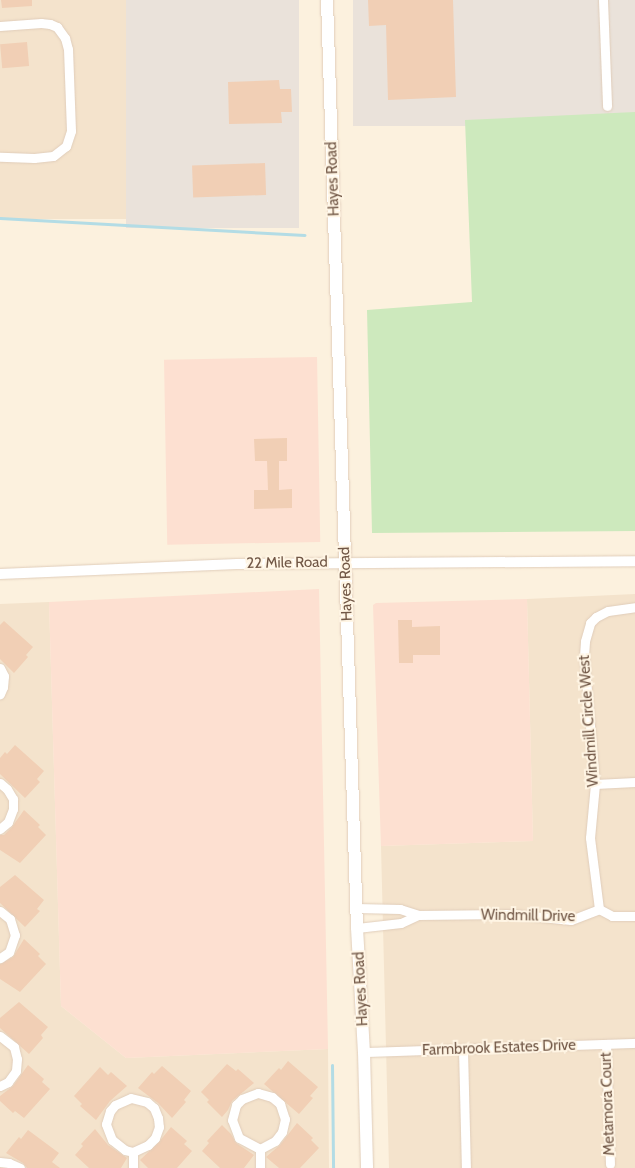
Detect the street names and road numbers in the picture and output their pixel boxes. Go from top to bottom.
street label: Hayes Road [323,141,343,217]
street label: Hayes Road [336,546,356,622]
street label: 22 Mile Road [246,553,328,573]
street label: Windmill Circle West [575,654,603,788]
street label: Windmill Drive [481,906,575,926]
street label: Hayes Road [350,951,372,1027]
street label: Farmbrook Estates Drive [422,1036,576,1060]
street label: Metamora Court [597,1052,619,1156]

